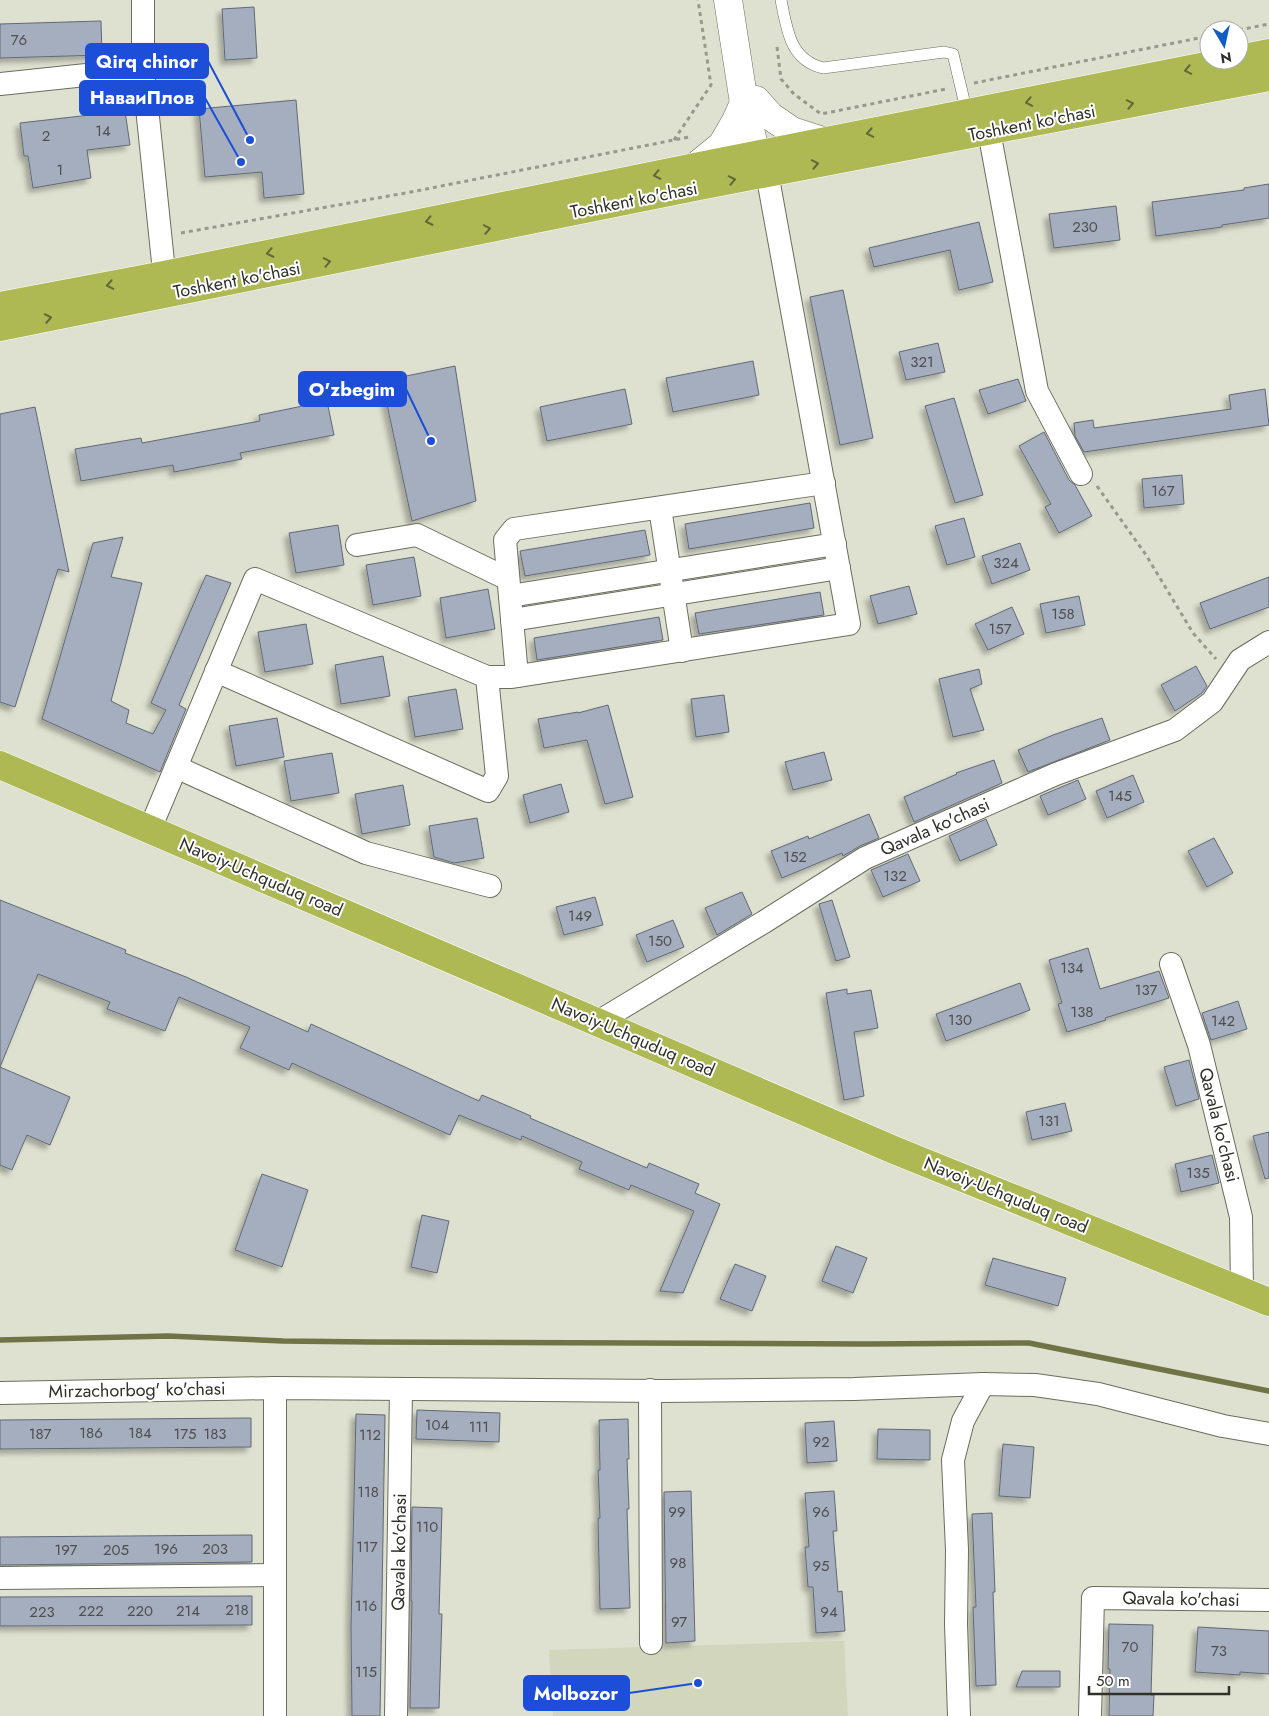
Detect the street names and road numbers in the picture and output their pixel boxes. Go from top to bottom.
street label: Toshkent ko'chasi [966,98,1098,148]
street label: Toshkent ko'chasi [568,175,700,225]
street label: Toshkent ko'chasi [171,255,303,305]
street label: Qavala ko'chasi [876,791,994,863]
street label: Navoiy-Uchquduq road [175,831,347,923]
street label: Navoiy-Uchquduq road [547,991,719,1083]
street label: Qavala ko'chasi [1192,1065,1246,1185]
street label: Navoiy-Uchquduq road [920,1150,1092,1240]
street label: Mirzachorbog' ko'chasi [48,1375,226,1405]
street label: Qavala ko'chasi [385,1493,413,1611]
street label: Qavala ko'chasi [1122,1585,1240,1613]

